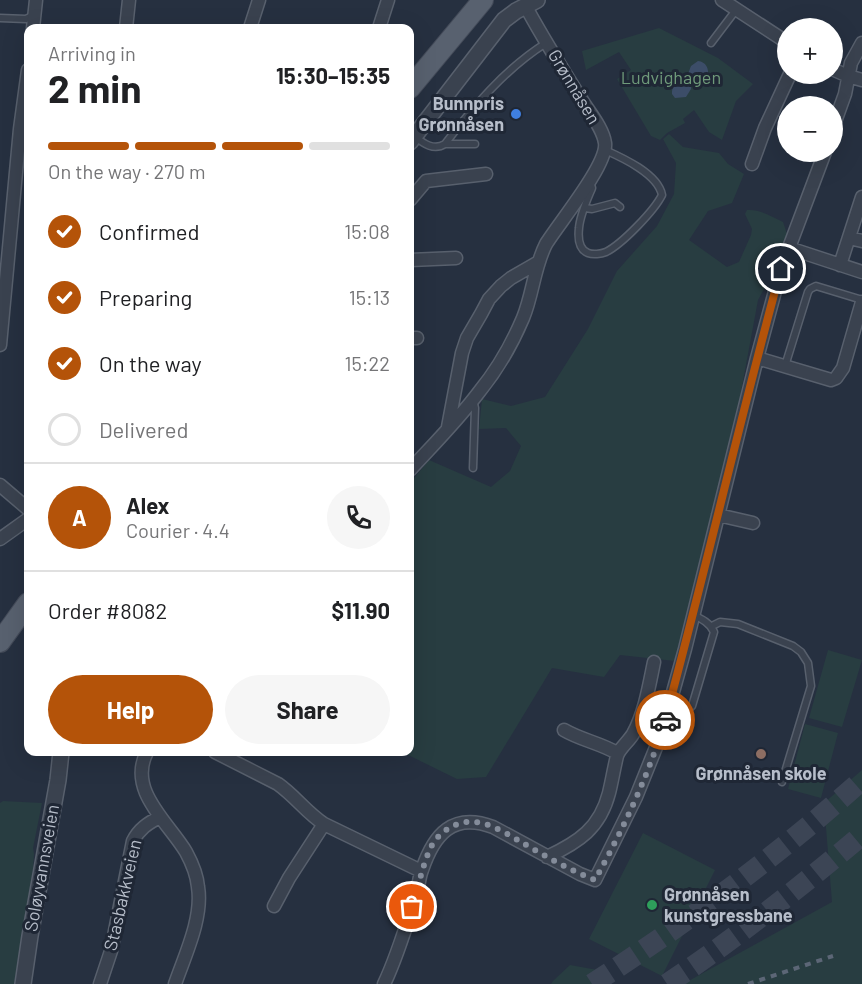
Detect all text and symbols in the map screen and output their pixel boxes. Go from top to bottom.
map controls [777,18,843,162]
button: + [777,18,843,84]
text: Arriving in [48,41,136,65]
street label: Grønnåsen [544,45,606,128]
text: 15:30–15:35 [276,62,390,88]
text: 2 min [48,64,141,111]
park label: Ludvighagen [621,66,721,88]
place label: Bunnpris Grønnåsen [419,92,504,135]
button: − [777,96,843,162]
marker: Bunnpris Grønnåsen [509,107,523,121]
text: On the way · 270 m [48,159,206,183]
icon: check [48,215,81,248]
text: Confirmed [99,218,199,244]
text: 15:08 [344,219,390,243]
pin [755,243,806,294]
icon: home [764,252,797,285]
icon: check [48,281,81,314]
text: Preparing [99,284,192,310]
text: 15:13 [349,285,390,309]
icon: check [48,347,81,380]
text: On the way [99,350,202,376]
text: 15:22 [345,351,390,375]
text: Delivered [99,416,188,442]
button: phone [327,486,390,549]
text: Alex [126,492,169,518]
text: A [72,504,87,530]
text: Courier · 4.4 [126,518,230,542]
text: Order #8082 [48,597,167,623]
text: $11.90 [332,597,390,623]
button: Help [48,675,213,744]
button: Share [225,675,390,744]
courier [635,690,695,750]
icon: car [649,704,682,737]
marker: Grønnåsen skole [754,747,768,761]
place label: Grønnåsen skole [695,762,827,784]
street label: Soløyvannsveien [19,803,63,933]
street label: Stasbakkveien [99,837,146,953]
pin [386,881,437,932]
place label: Grønnåsen kunstgressbane [664,883,793,926]
icon: bag [395,890,428,923]
marker: Grønnåsen kunstgressbane [645,898,659,912]

